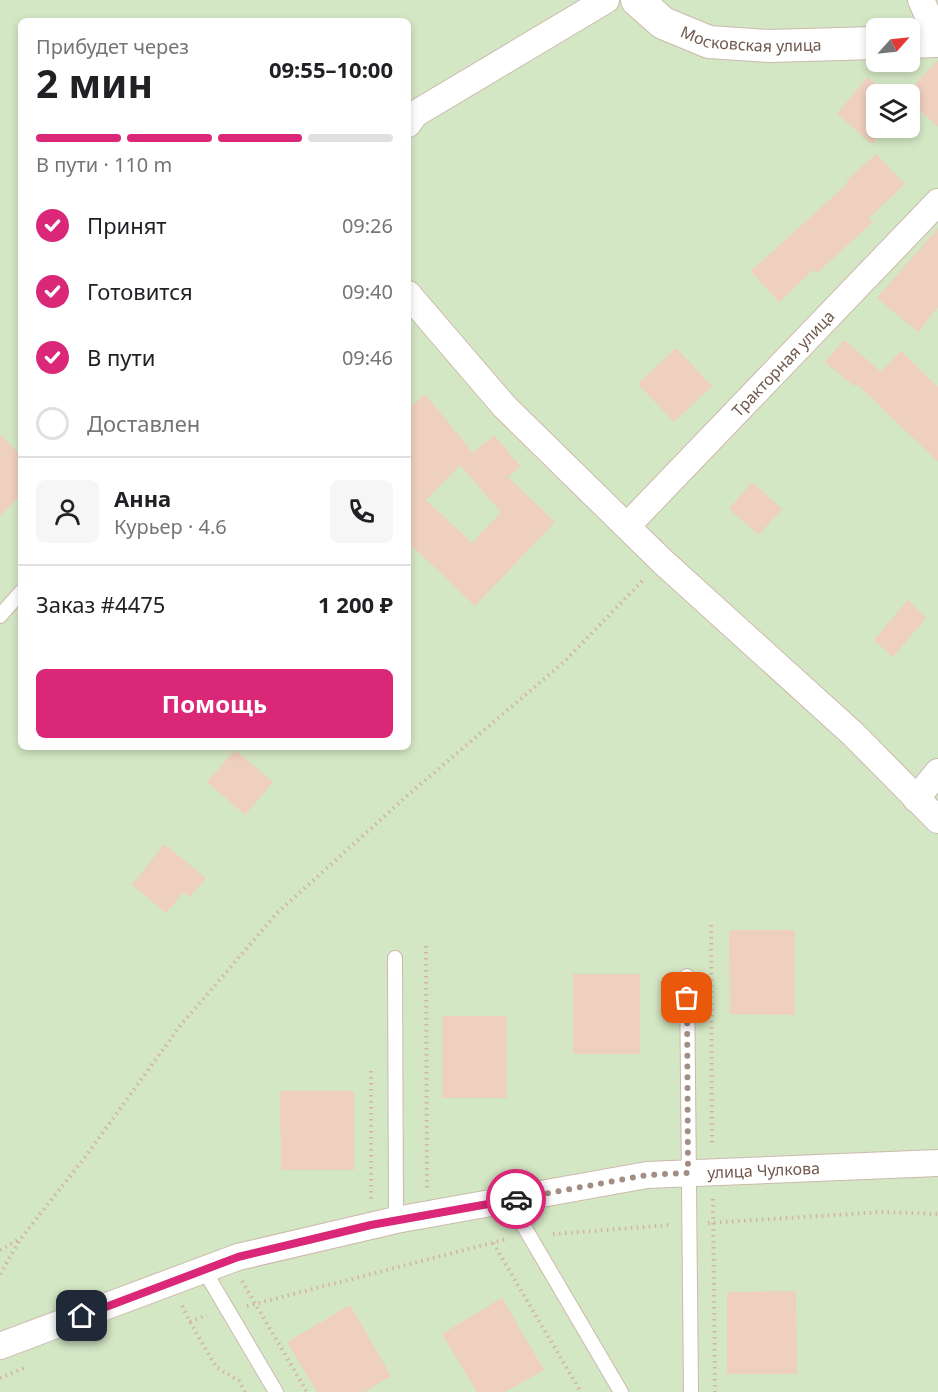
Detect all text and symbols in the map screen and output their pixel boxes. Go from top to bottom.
north arrow [866,18,920,72]
map controls [866,18,920,138]
street label: Московская улица [677,20,822,57]
text: Прибудет через [36,33,189,60]
text: 09:55–10:00 [269,54,393,84]
text: 2 мин [36,56,153,109]
button: layers [866,84,920,138]
text: В пути · 110 m [36,151,172,178]
icon: check [36,209,69,242]
text: Принят [87,210,167,240]
text: 09:26 [342,212,393,239]
icon: check [36,275,69,308]
text: Готовится [87,276,193,306]
text: 09:40 [342,278,393,305]
street label: Тракторная улица [727,305,839,421]
icon: check [36,341,69,374]
text: В пути [87,342,155,372]
text: 09:46 [342,344,393,371]
text: Доставлен [87,408,200,438]
button: person [36,480,99,543]
button: phone [330,480,393,543]
text: Анна [114,483,171,513]
text: Курьер · 4.6 [114,513,227,540]
text: Заказ #4475 [36,589,165,619]
text: 1 200 ₽ [318,589,393,619]
button: Помощь [36,669,393,738]
pin [661,972,712,1023]
icon: bag [670,981,703,1014]
street label: улица Чулкова [707,1157,820,1184]
courier [486,1169,546,1229]
icon: car [500,1183,533,1216]
pin [56,1290,107,1341]
icon: home [65,1299,98,1332]

